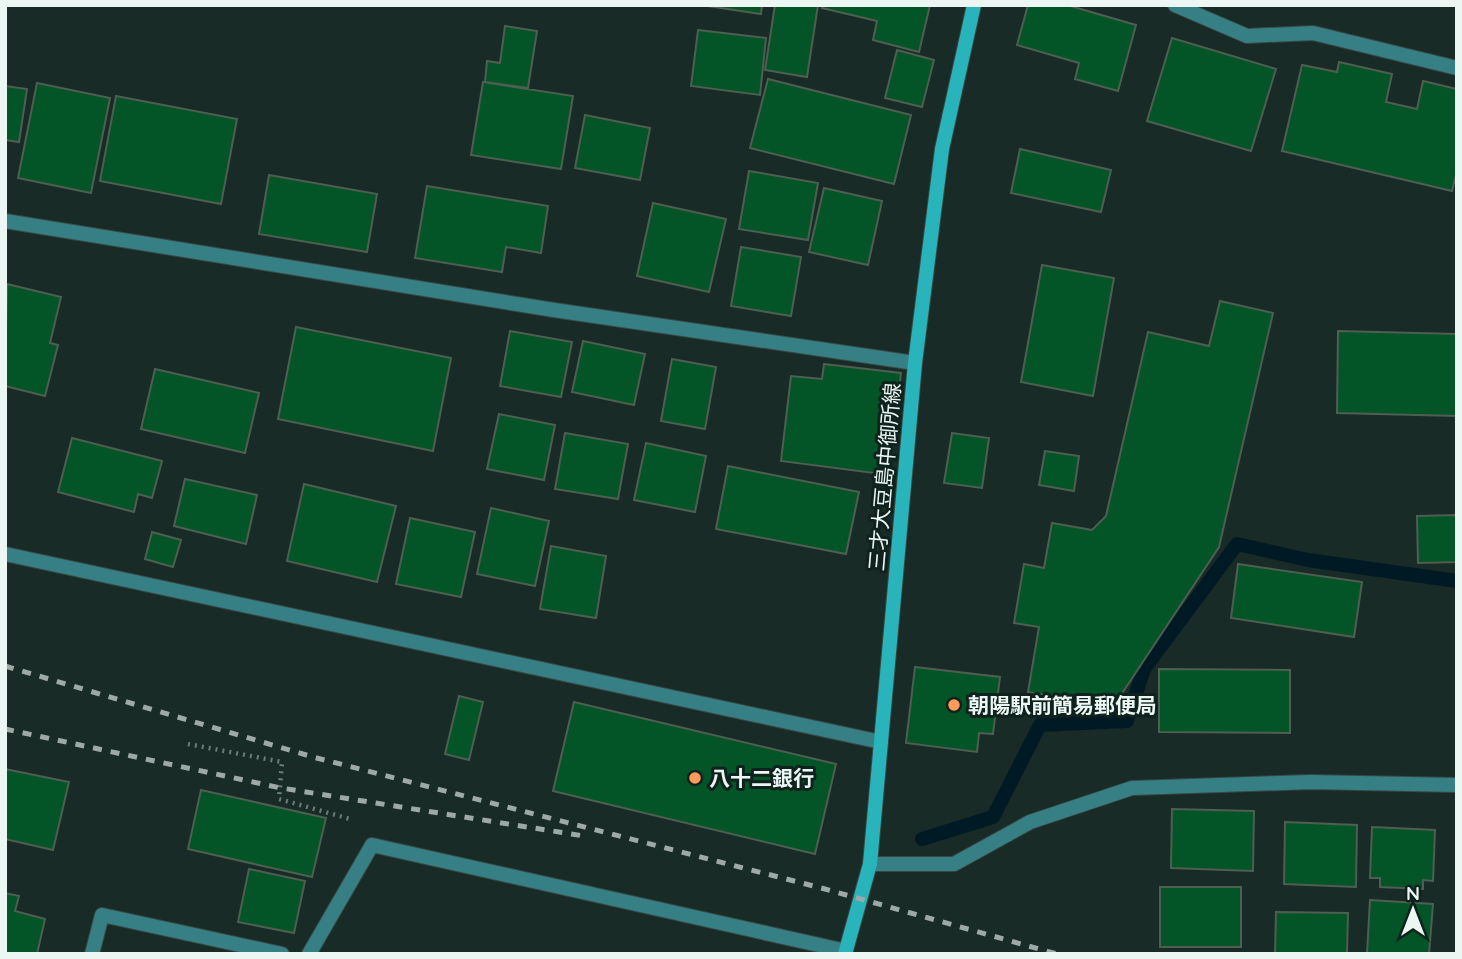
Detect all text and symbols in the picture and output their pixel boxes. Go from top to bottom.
street label: 三才大豆島中御所線 [863,382,905,572]
place label: 朝陽駅前簡易郵便局 [968,692,1157,718]
marker: 朝陽駅前簡易郵便局 [946,697,962,713]
place label: 八十二銀行 [709,765,814,791]
marker: 八十二銀行 [687,770,703,786]
north arrow [1378,875,1448,945]
text: N [1406,881,1420,905]

